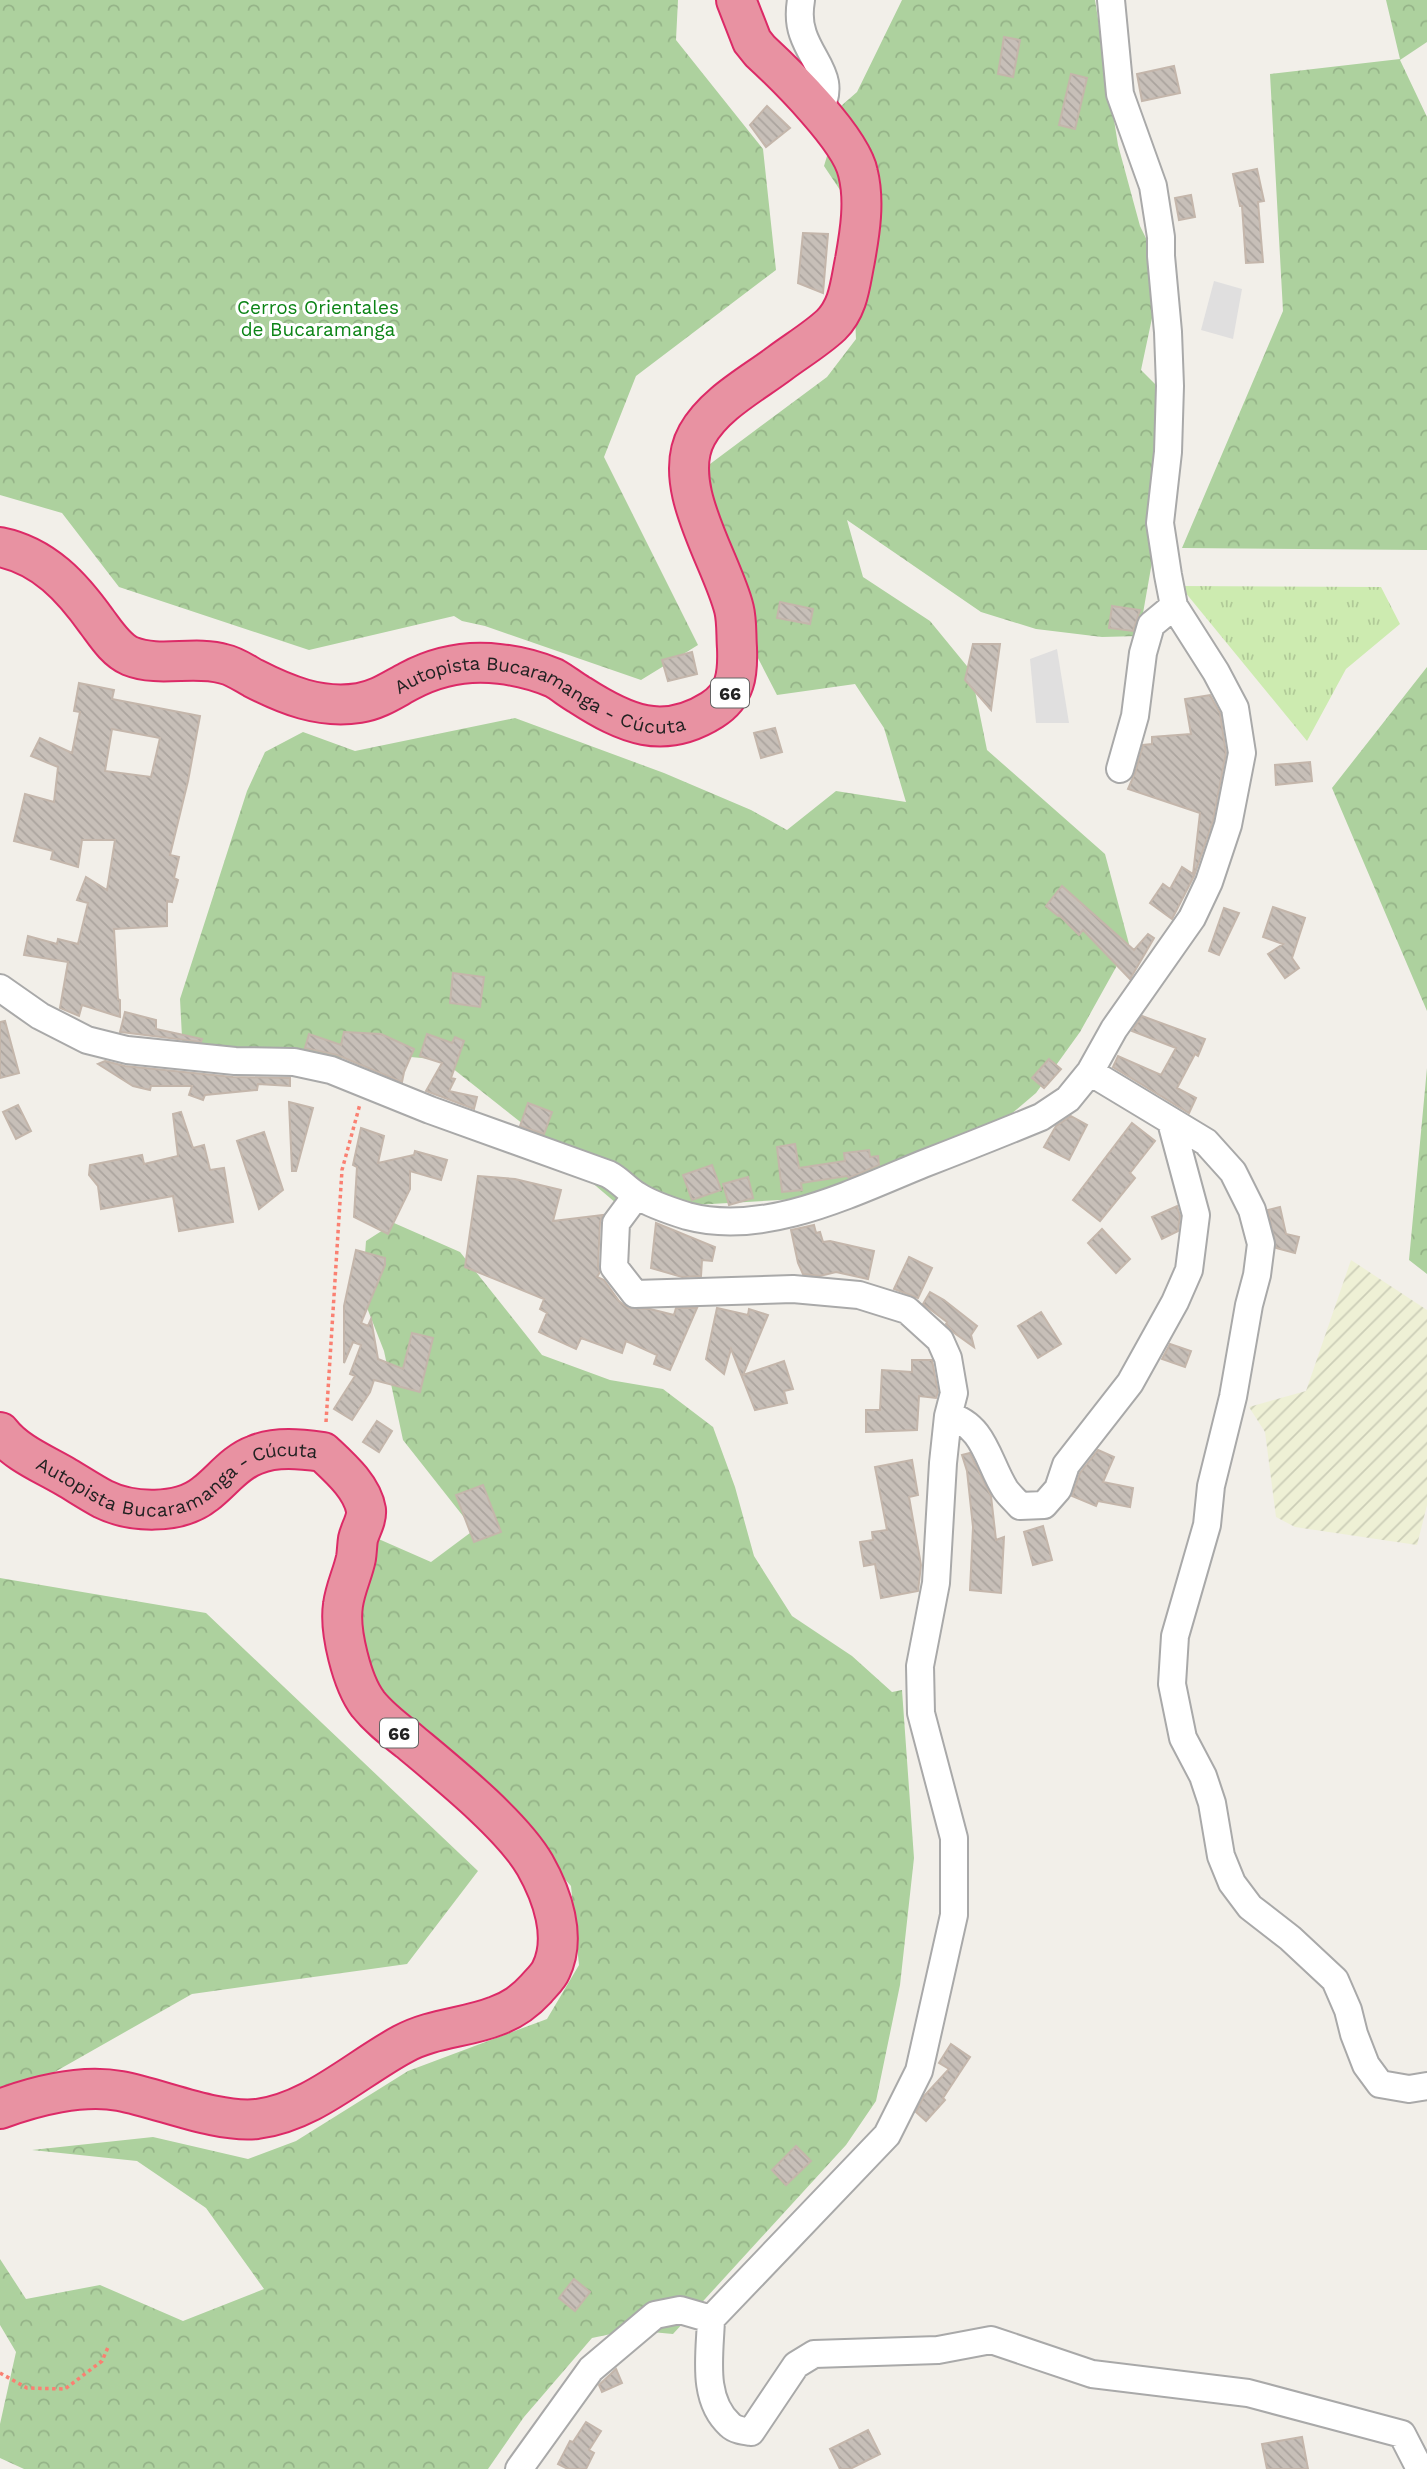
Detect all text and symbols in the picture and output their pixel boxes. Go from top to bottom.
park label: Cerros Orientales de Bucaramanga [237,296,399,341]
street label: Autopista Bucaramanga - Cúcuta [390,651,688,738]
road number: 66 [711,678,749,708]
text: Autopista Bucaramanga - Cúcuta [33,1437,319,1521]
street label: Autopista Bucaramanga - Cúcuta [23,1444,333,1466]
road number: 66 [380,1718,418,1748]

